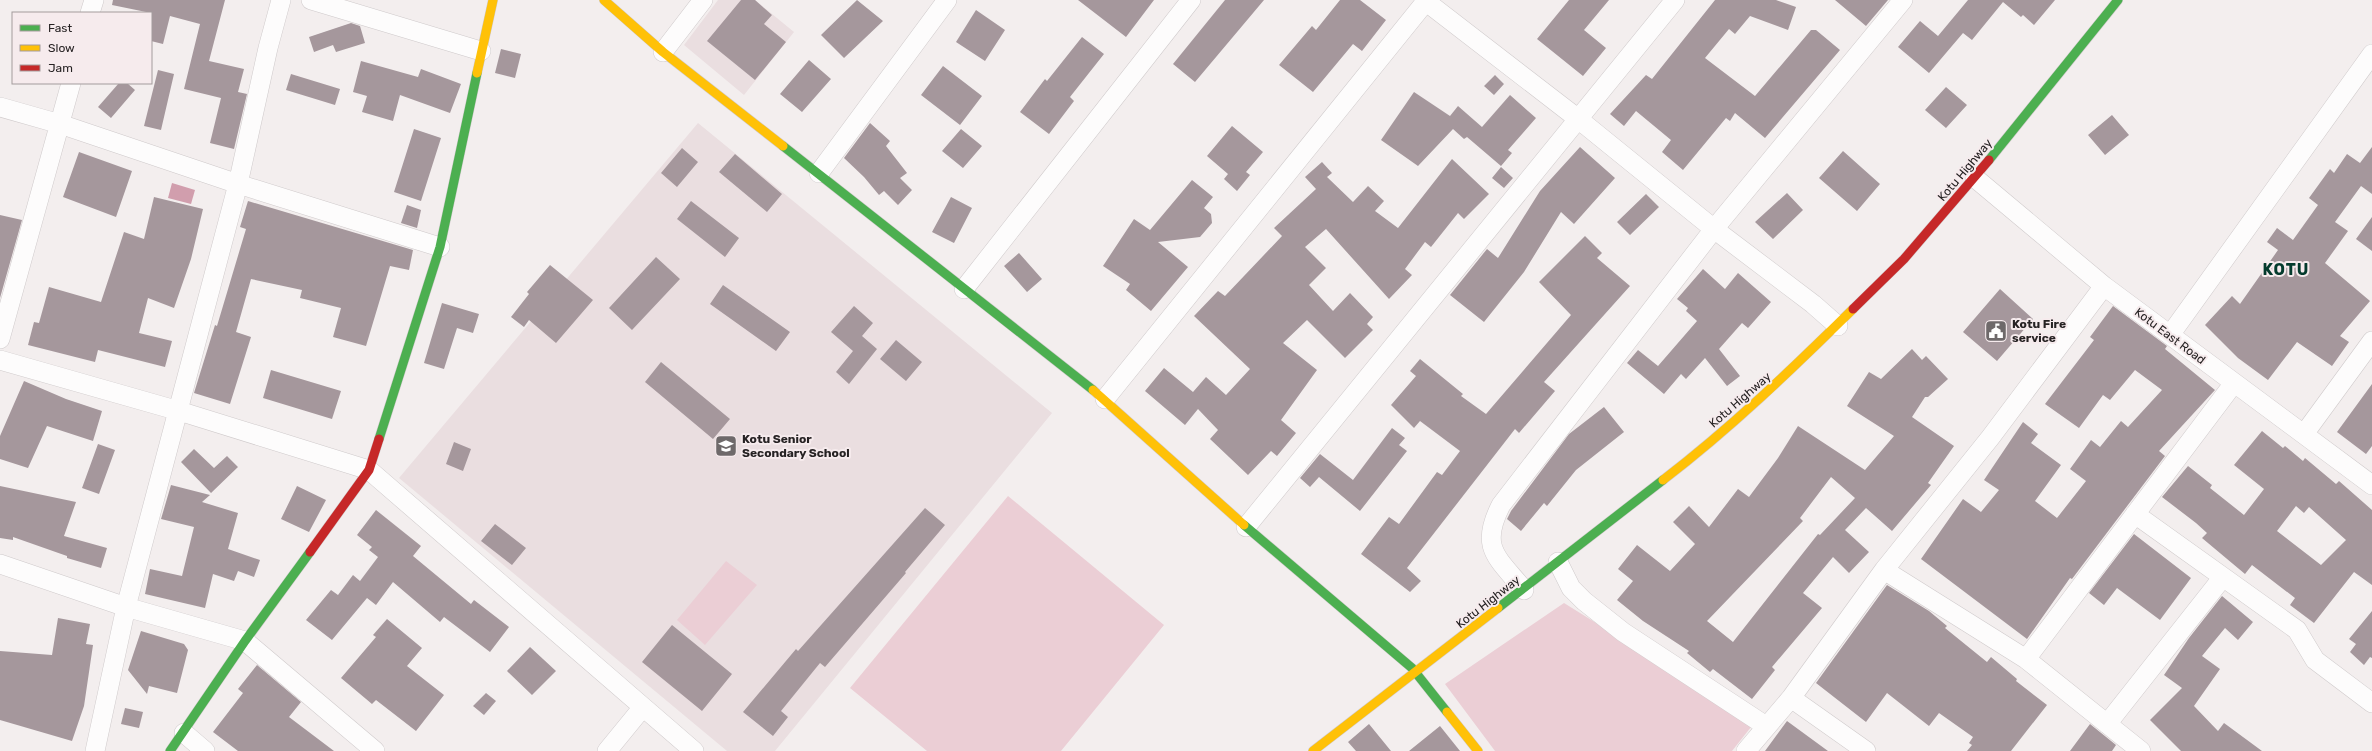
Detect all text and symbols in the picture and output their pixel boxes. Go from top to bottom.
legend [12,12,152,84]
text: Fast [48,21,72,35]
text: Slow [48,41,75,55]
text: Jam [48,61,73,75]
street label: Kotu Highway [1935,136,1995,204]
district label: KOTU [2263,260,2309,279]
street label: Kotu East Road [2132,305,2208,367]
place label: Kotu Fire service [2012,317,2066,345]
public building icon: Kotu Fire service [1983,318,2009,344]
street label: Kotu Highway [1706,369,1774,431]
place label: Kotu Senior Secondary School [742,432,850,460]
school or university icon: Kotu Senior Secondary School [713,433,739,459]
street label: Kotu Highway [1453,573,1523,631]

